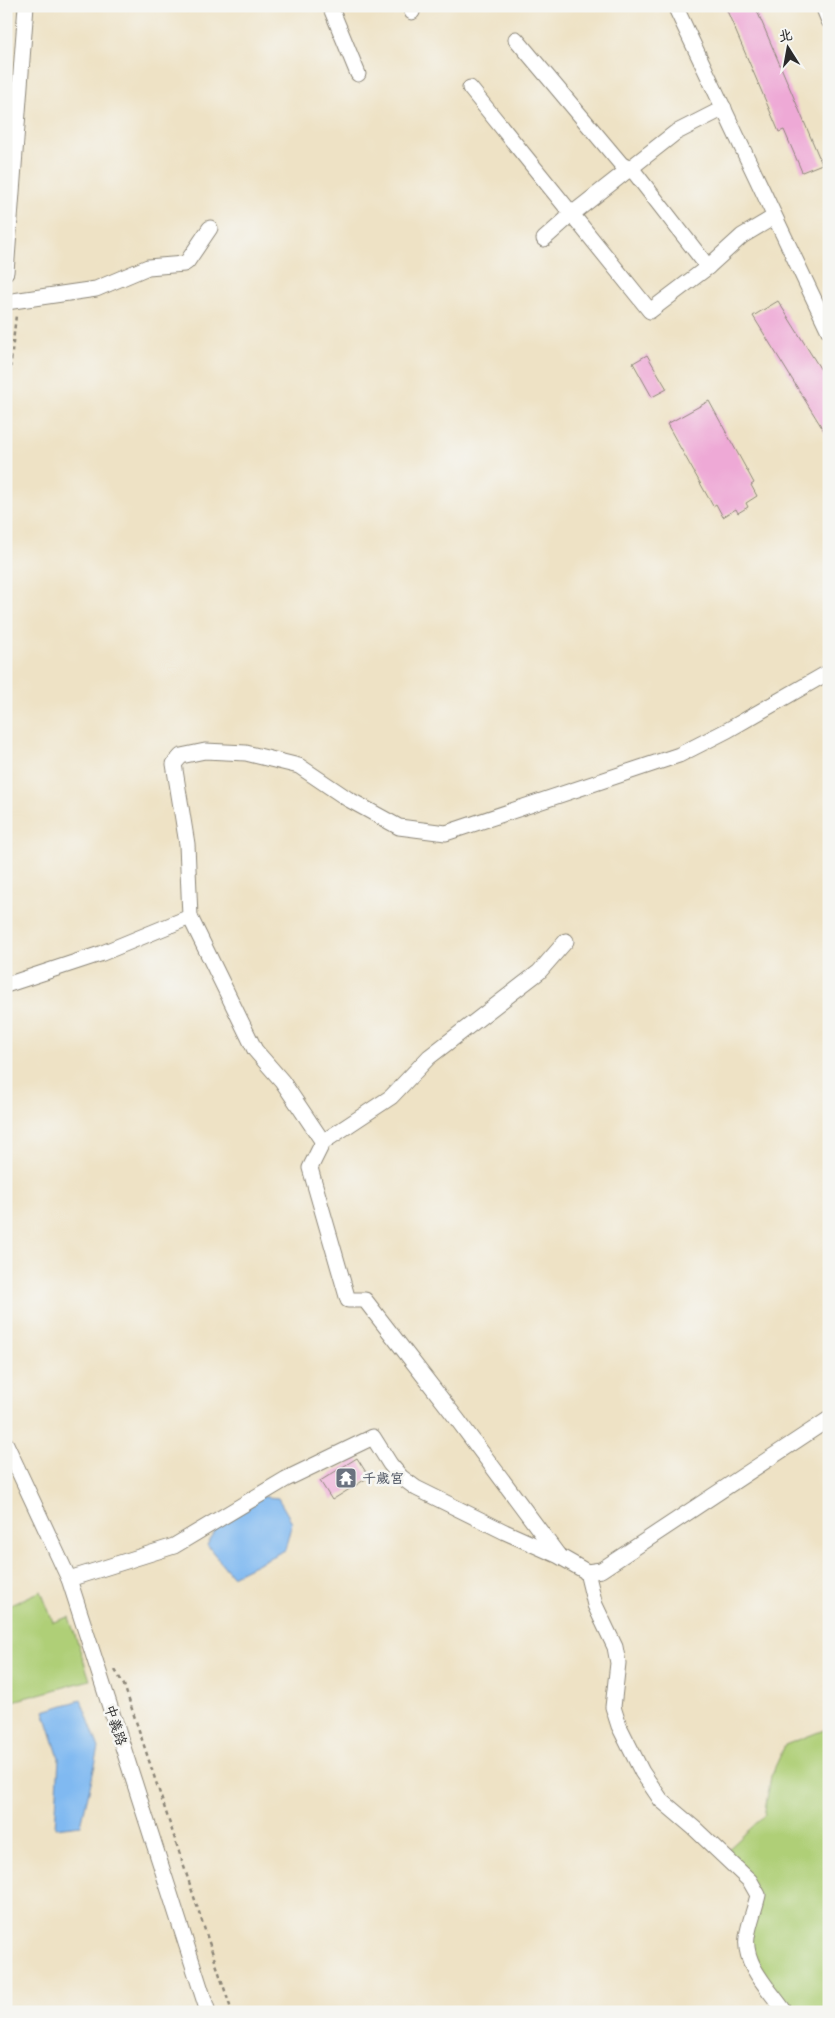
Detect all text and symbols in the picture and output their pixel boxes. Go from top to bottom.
north arrow [762,22,812,72]
text: 北 [777,25,794,45]
temple icon: 千歲宮 [334,1466,358,1490]
place label: 千歲宮 [362,1469,404,1487]
street label: 中義路 [101,1702,131,1748]

